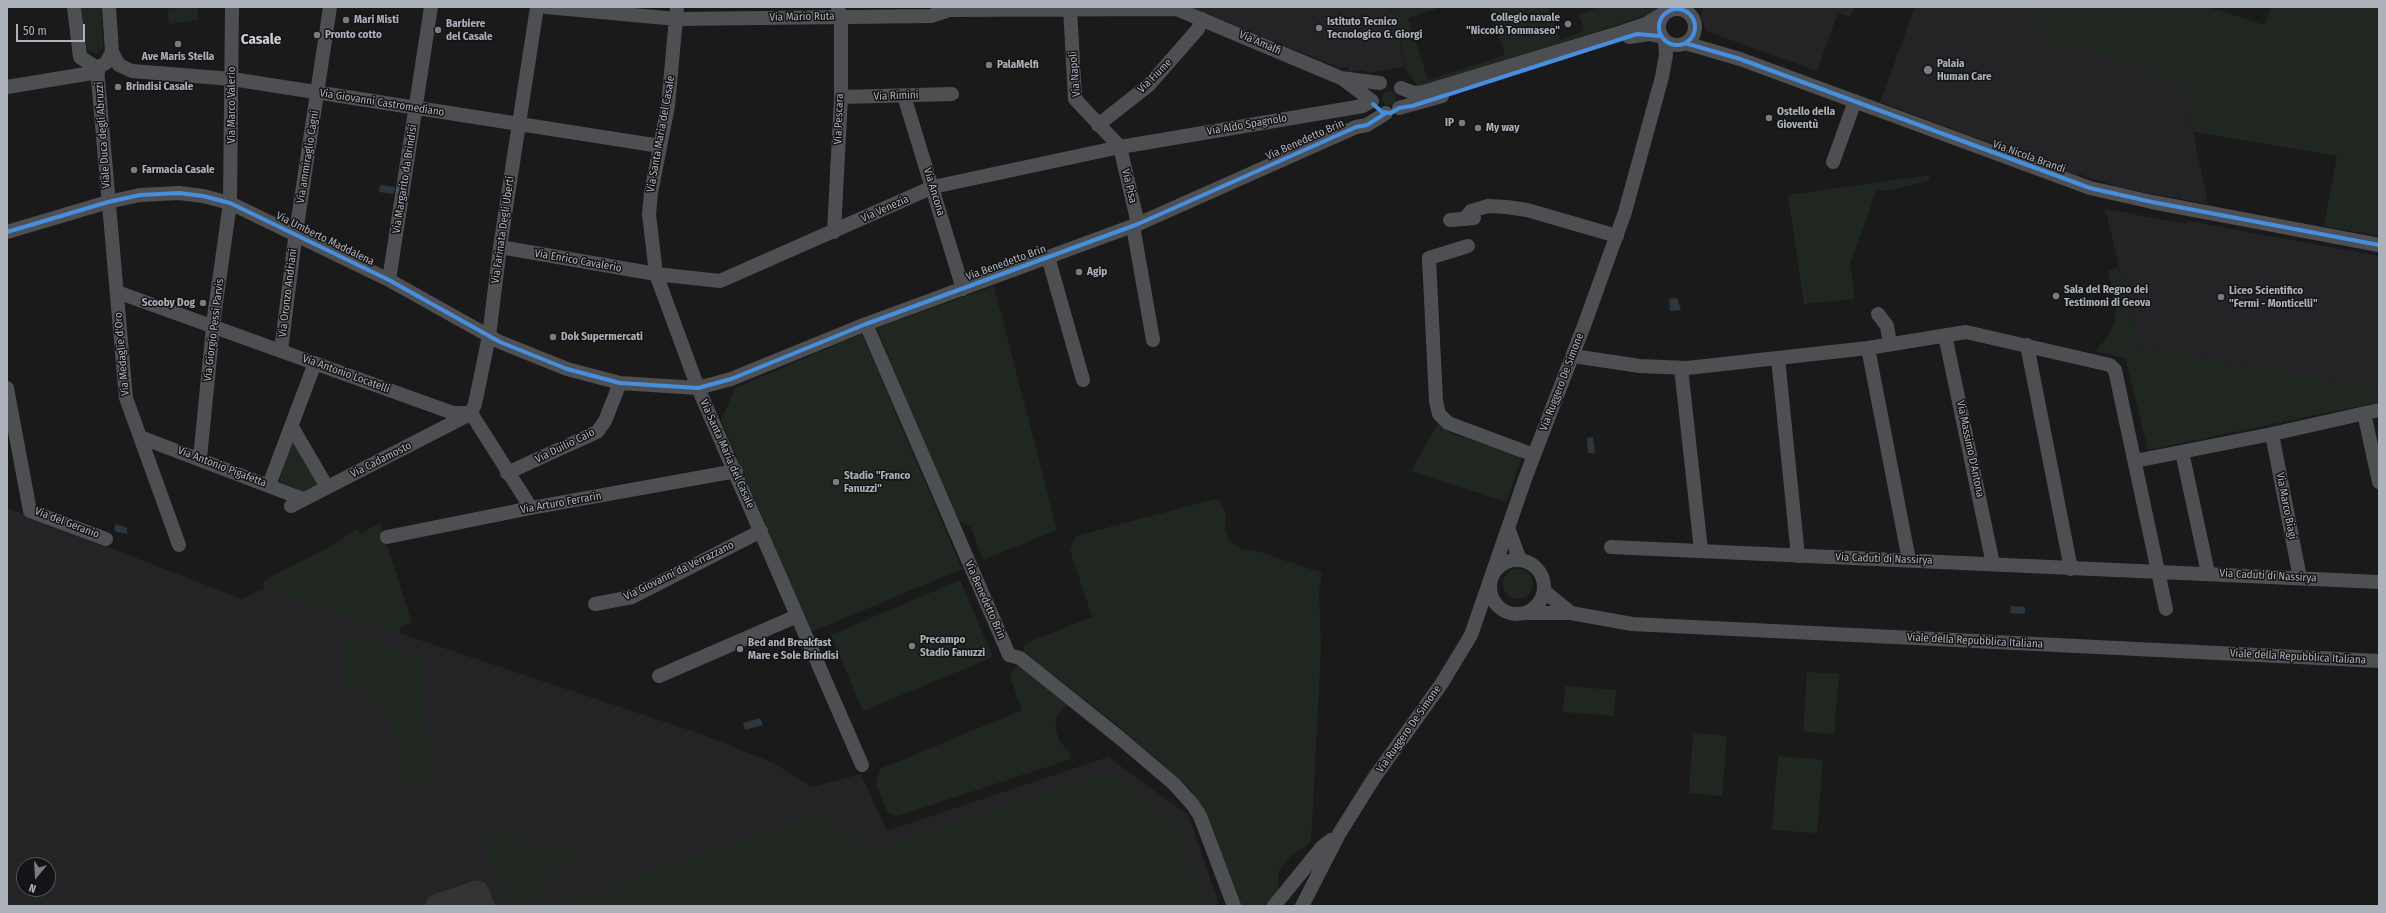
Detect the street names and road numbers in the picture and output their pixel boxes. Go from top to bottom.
street label: Via Mario Ruta [769,10,835,24]
street label: Via Amalfi [1237,28,1283,58]
street label: Via Napoli [1066,51,1084,97]
street label: Via Fiume [1135,56,1175,96]
street label: Via Marco Valerio [225,66,239,144]
street label: Via Santa Maria del Casale [644,75,678,193]
street label: Viale Duca degli Abruzzi [93,81,113,189]
street label: Via Giovanni Castromediano [319,87,445,119]
street label: Via Rimini [873,89,919,103]
street label: Via Pescara [832,93,846,145]
street label: Via ammiraglio Cagni [294,110,322,204]
street label: Via Aldo Spagnolo [1206,111,1288,139]
street label: Via Benedetto Brin [1264,117,1346,163]
street label: Via Margarito da Brindisi [390,123,420,235]
street label: Via Nicola Brandi [1991,138,2067,176]
street label: Via Ancona [920,166,948,218]
street label: Via Pisa [1119,168,1139,204]
street label: Via Farinata Degli Uberti [489,175,517,285]
street label: Via Venezia [859,193,911,225]
street label: Via Umberto Maddalena [274,209,376,269]
street label: Via Benedetto Brin [964,242,1048,284]
street label: Via Enrico Cavalerio [533,247,623,275]
street label: Via Oronzo Andriani [276,248,300,338]
street label: Via Giorgio Pessi Parvis [201,278,227,382]
street label: Via Medaglie d'Oro [112,312,132,396]
street label: Via Ruggero De Simone [1537,331,1587,433]
street label: Via Antonio Locatelli [301,352,391,396]
street label: Via Santa Maria del Casale [697,397,757,511]
street label: Via Massimo D'Antona [1953,399,1987,499]
street label: Via Duilio Caio [533,426,597,466]
street label: Via Cadamosto [348,439,414,481]
street label: Via Antonio Pigafetta [176,444,268,490]
street label: Via Marco Biagi [2273,471,2299,541]
street label: Via Arturo Ferrarin [519,489,603,517]
street label: Via del Geranio [33,505,101,541]
street label: Via Giovanni da Verrazzano [622,539,736,603]
street label: Via Caduti di Nassirya [1835,551,1933,567]
street label: Via Benedetto Brin [962,559,1008,641]
street label: Via Caduti di Nassirya [2219,567,2317,585]
street label: Viale della Repubblica Italiana [1907,631,2043,651]
street label: Viale della Repubblica Italiana [2230,647,2366,667]
street label: Via Ruggero De Simone [1374,683,1444,775]

